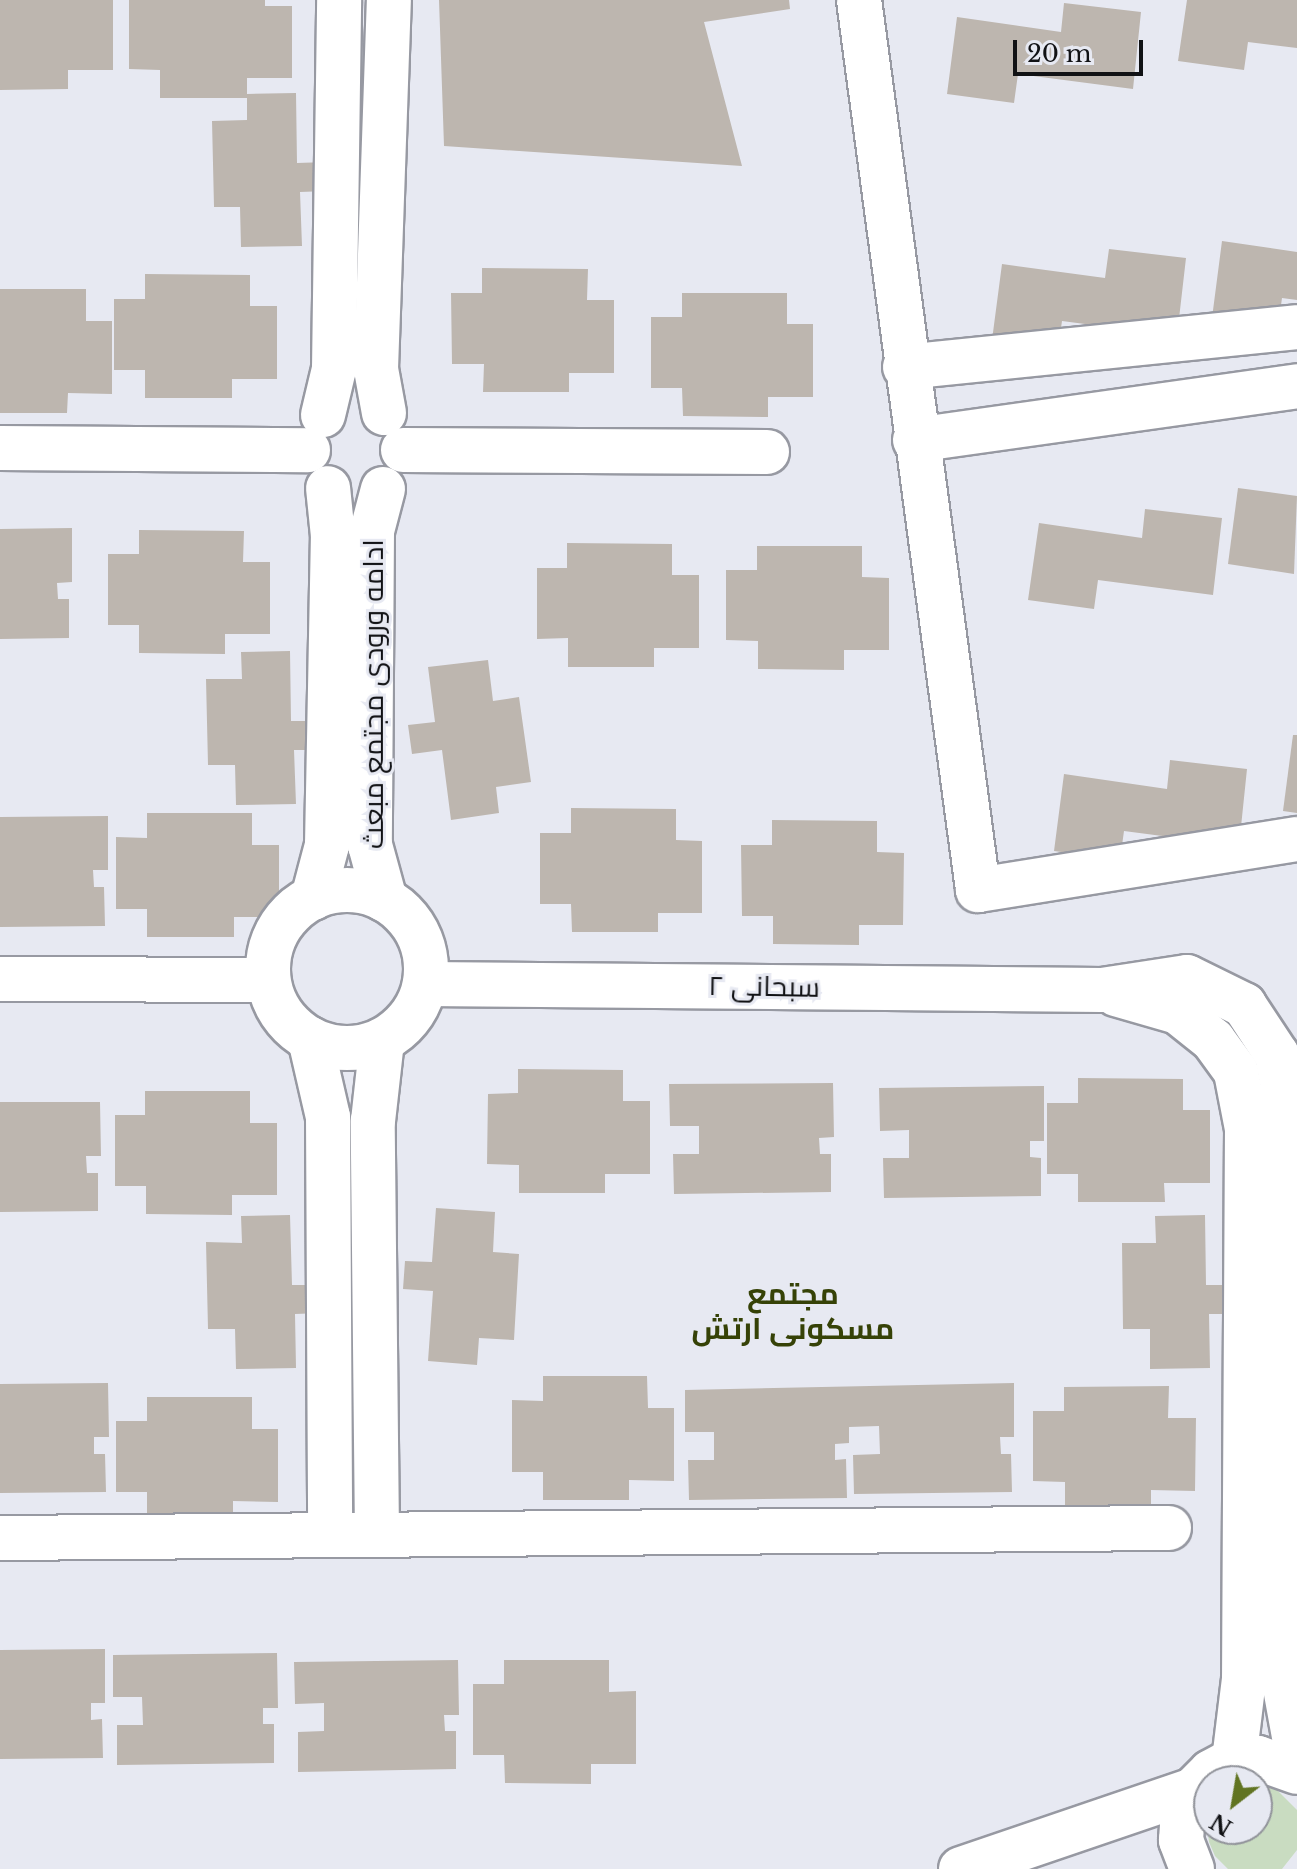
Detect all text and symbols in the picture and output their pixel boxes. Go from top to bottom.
scale bar [1017,24,1147,74]
text: 20 m [1027,39,1092,68]
street label: ادامه ورودی مجتمع مبعث [357,539,391,849]
street label: سبحانی ۲ [708,969,820,1005]
district label: مجتمع مسکونی ارتش [692,1276,894,1346]
north arrow [1193,1765,1273,1845]
text: N [1206,1807,1237,1841]

